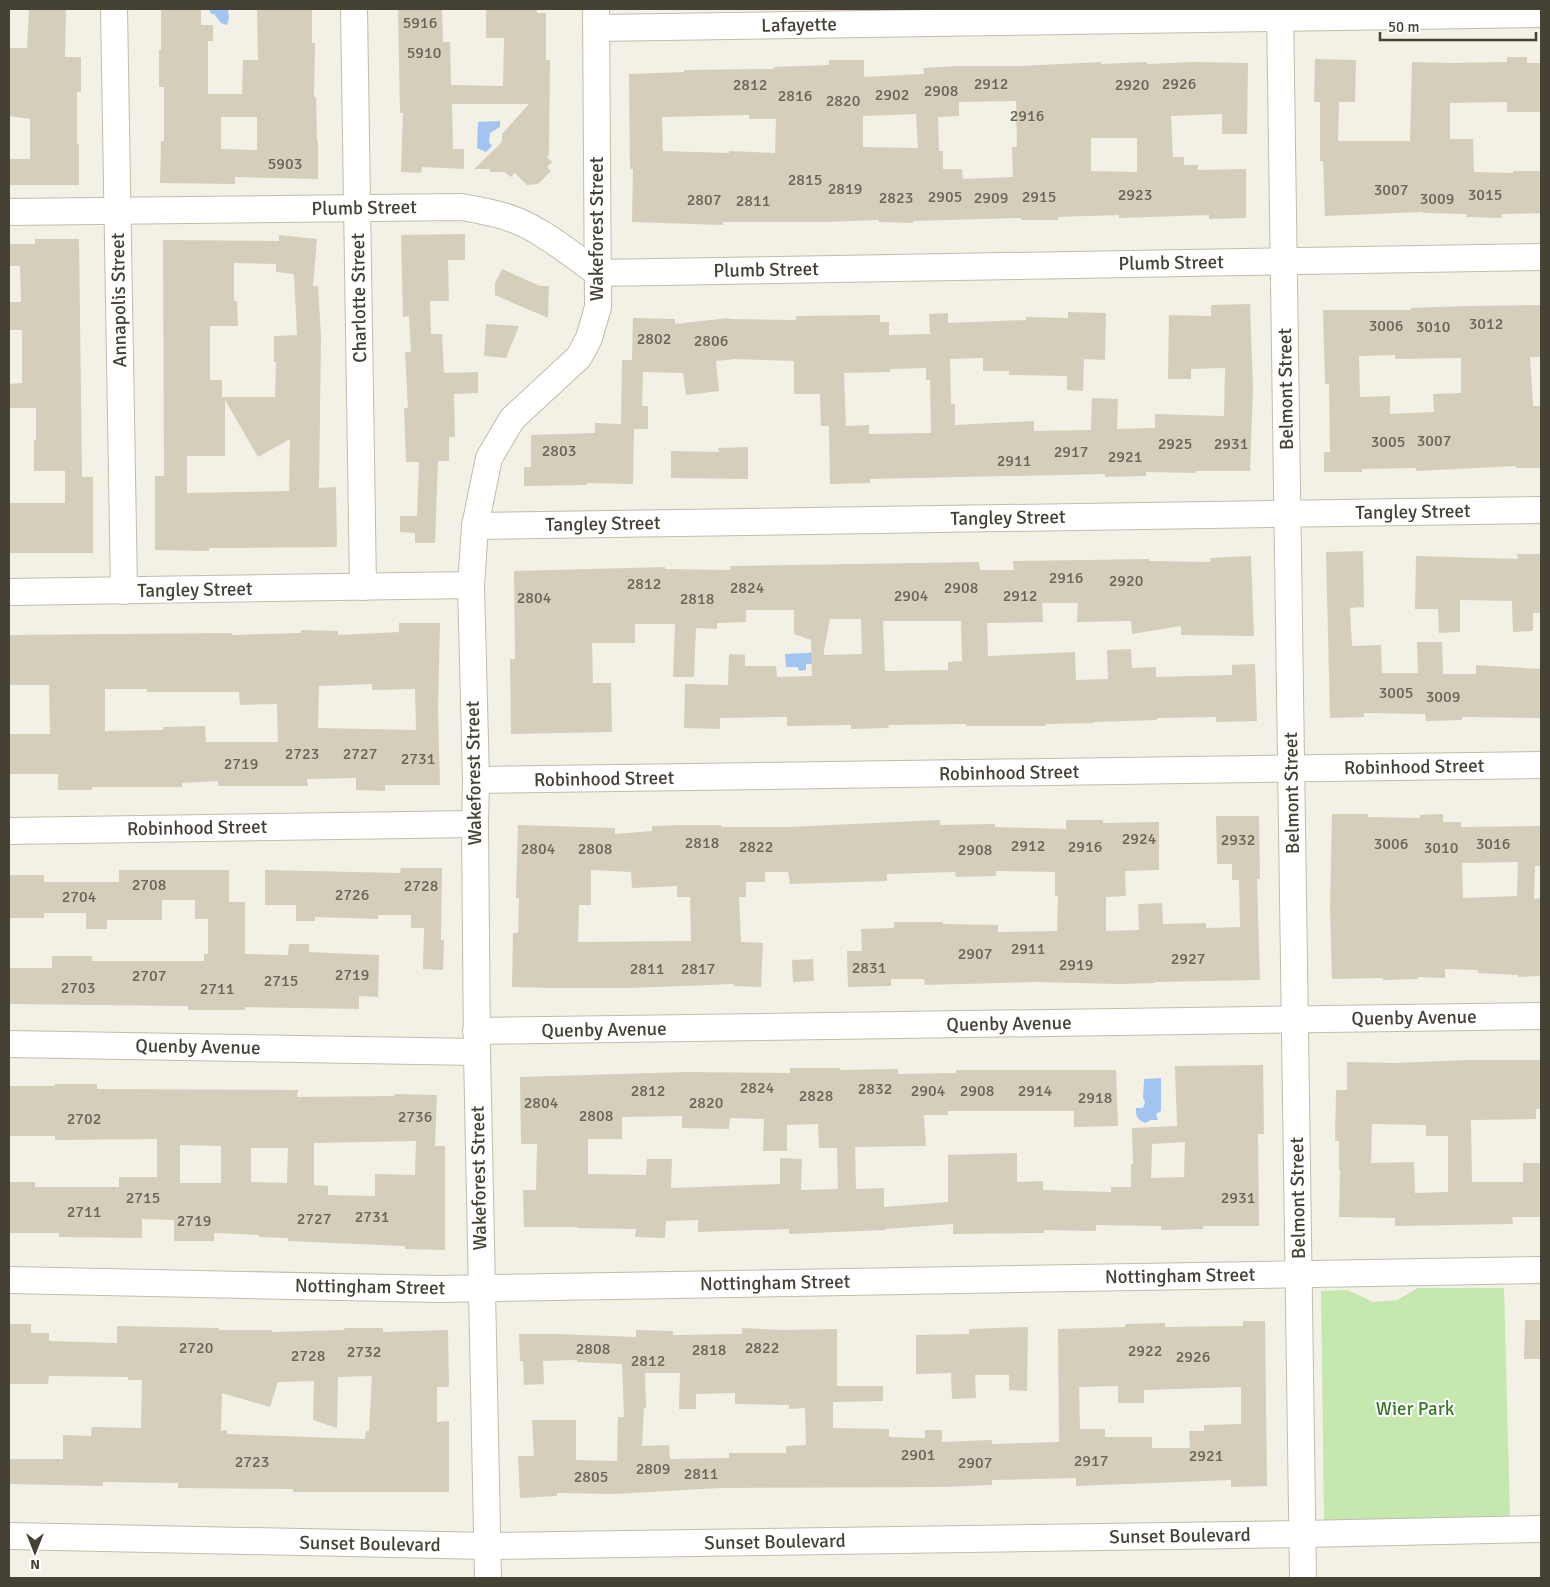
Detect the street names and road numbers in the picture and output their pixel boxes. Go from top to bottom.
street label: Lafayette [761,12,837,38]
street label: Wakeforest Street [585,156,609,301]
street label: Plumb Street [311,195,417,221]
street label: Annapolis Street [106,232,132,367]
street label: Charlotte Street [346,233,372,363]
street label: Plumb Street [1118,250,1224,276]
street label: Plumb Street [713,257,819,283]
street label: Belmont Street [1273,327,1299,450]
street label: Tangley Street [1355,499,1471,525]
street label: Tangley Street [950,505,1066,531]
street label: Tangley Street [545,511,661,537]
street label: Tangley Street [137,577,253,603]
street label: Wakeforest Street [461,700,487,846]
street label: Belmont Street [1279,731,1305,854]
street label: Robinhood Street [1344,754,1485,780]
street label: Robinhood Street [939,760,1080,786]
street label: Robinhood Street [534,766,675,792]
street label: Robinhood Street [127,815,268,841]
street label: Quenby Avenue [1351,1005,1477,1031]
street label: Quenby Avenue [946,1011,1072,1037]
street label: Quenby Avenue [541,1017,667,1043]
street label: Quenby Avenue [135,1034,261,1060]
street label: Wakeforest Street [466,1105,492,1251]
street label: Belmont Street [1285,1136,1311,1259]
street label: Nottingham Street [1105,1263,1256,1289]
street label: Nottingham Street [700,1270,851,1296]
street label: Nottingham Street [295,1274,446,1300]
street label: Sunset Boulevard [1109,1523,1251,1549]
street label: Sunset Boulevard [704,1529,846,1555]
street label: Sunset Boulevard [299,1531,441,1557]

